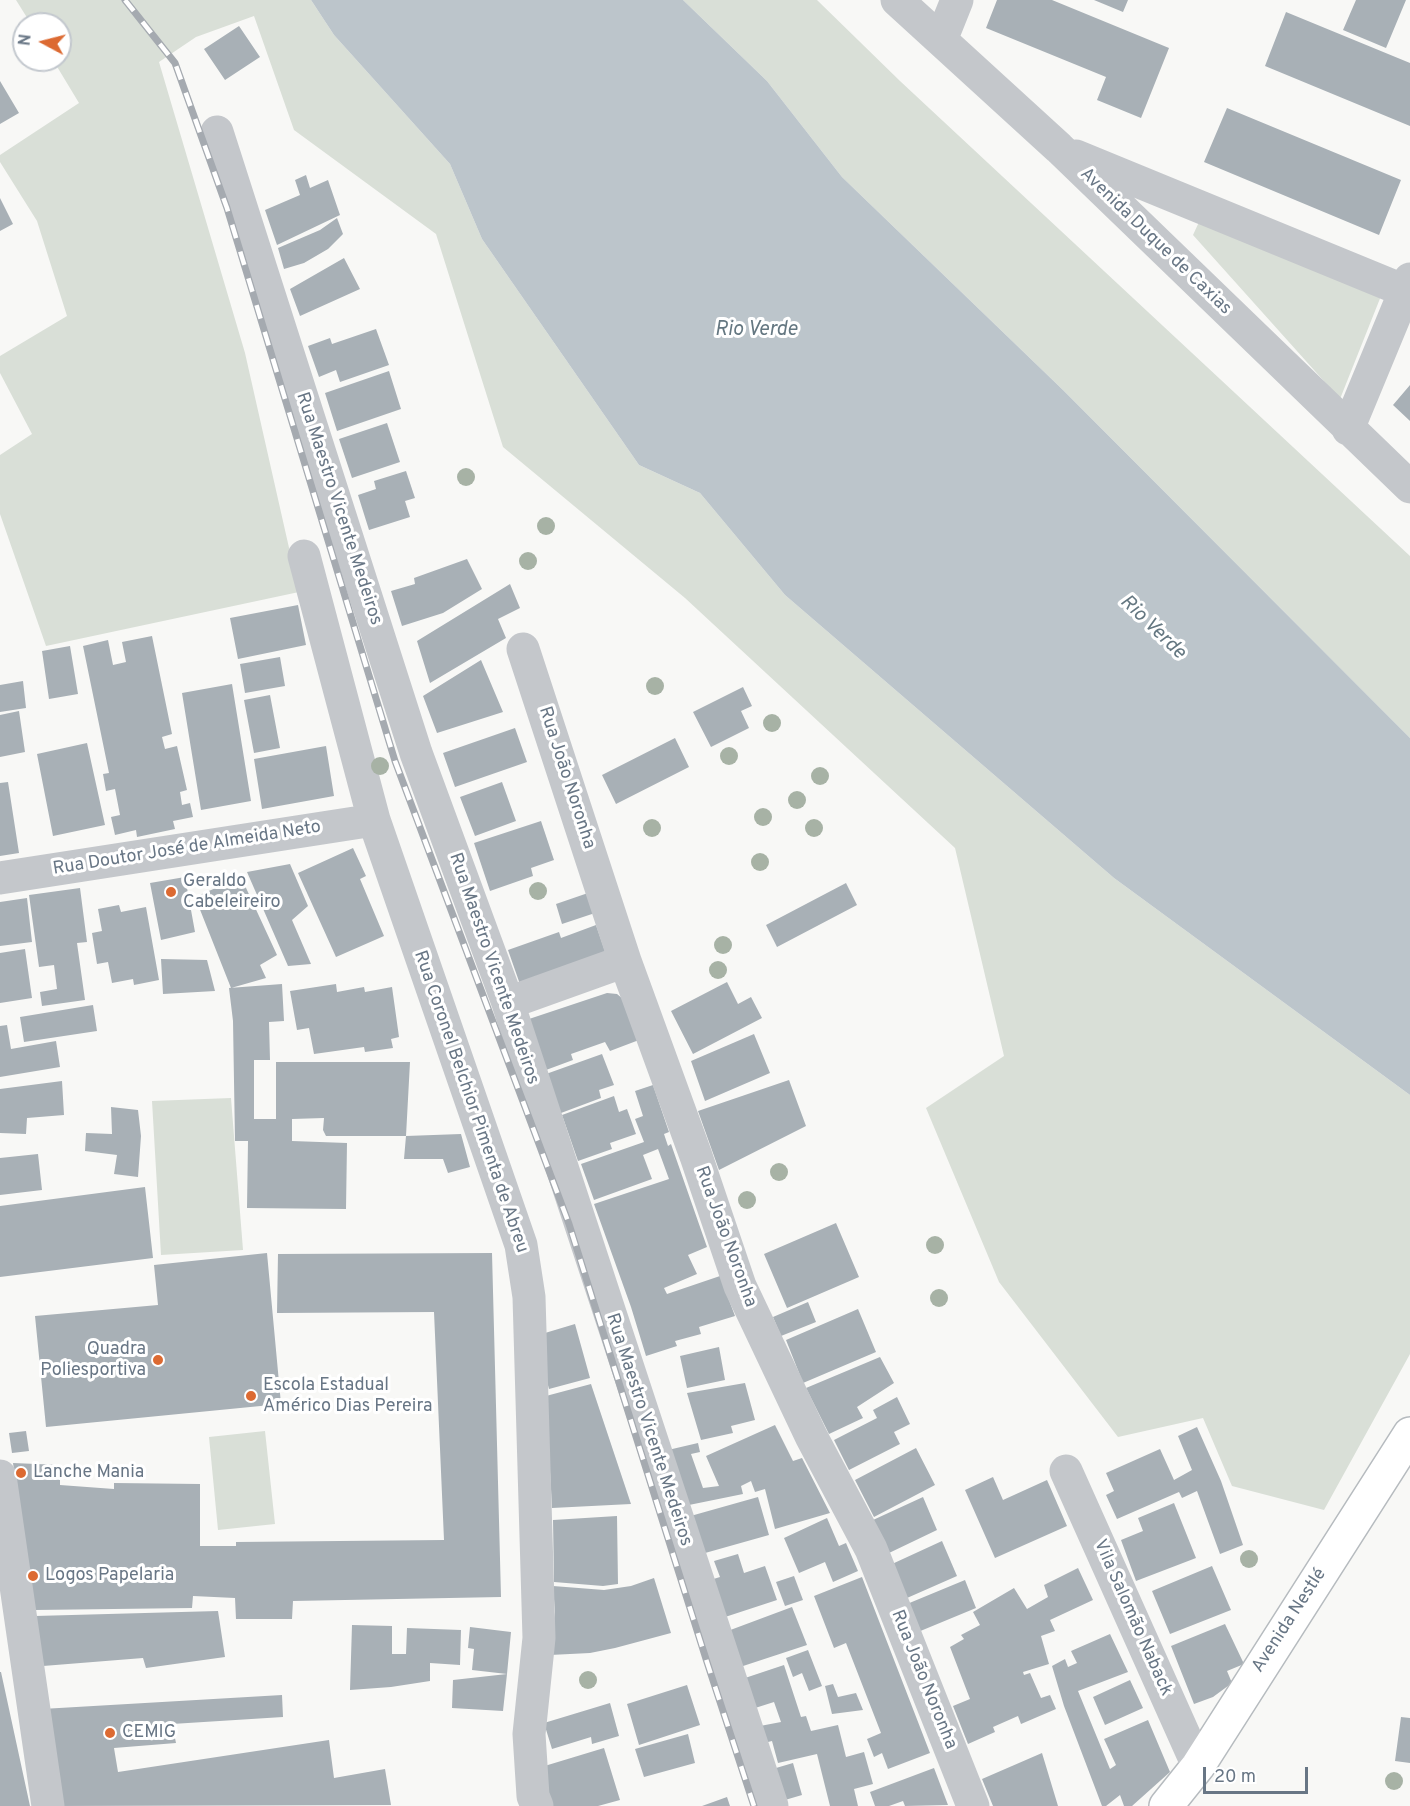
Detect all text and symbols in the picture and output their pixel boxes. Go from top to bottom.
north arrow [12,12,72,72]
text: N [15,33,37,47]
street label: Avenida Duque de Caxias [1075,164,1235,320]
water label: Rio Verde [715,319,797,343]
street label: Rua Maestro Vicente Medeiros [290,390,386,628]
water label: Rio Verde [1114,591,1190,665]
street label: Rua João Noronha [533,704,599,852]
street label: Rua Doutor José de Almeida Neto [51,817,323,881]
street label: Rua Maestro Vicente Medeiros [443,850,543,1088]
place label: Geraldo Cabeleireiro [183,871,281,914]
marker: Geraldo Cabeleireiro [164,885,178,899]
street label: Rua Coronel Belchior Pimenta de Abreu [408,948,532,1256]
street label: Rua João Noronha [689,1164,761,1310]
street label: Rua Maestro Vicente Medeiros [600,1311,696,1549]
place label: Quadra Poliesportiva [40,1339,146,1382]
marker: Quadra Poliesportiva [151,1353,165,1367]
place label: Escola Estadual Américo Dias Pereira [263,1375,432,1418]
marker: Escola Estadual Américo Dias Pereira [244,1389,258,1403]
place label: Lanche Mania [33,1462,144,1484]
marker: Lanche Mania [14,1466,28,1480]
street label: Vila Salomão Naback [1088,1536,1176,1700]
place label: Logos Papelaria [45,1565,174,1587]
street label: Avenida Nestlé [1248,1565,1332,1677]
marker: Logos Papelaria [26,1569,40,1583]
street label: Rua João Noronha [885,1607,961,1753]
place label: CEMIG [122,1722,176,1744]
marker: CEMIG [103,1726,117,1740]
scale bar [1206,1755,1311,1793]
text: 20 m [1214,1766,1256,1789]

